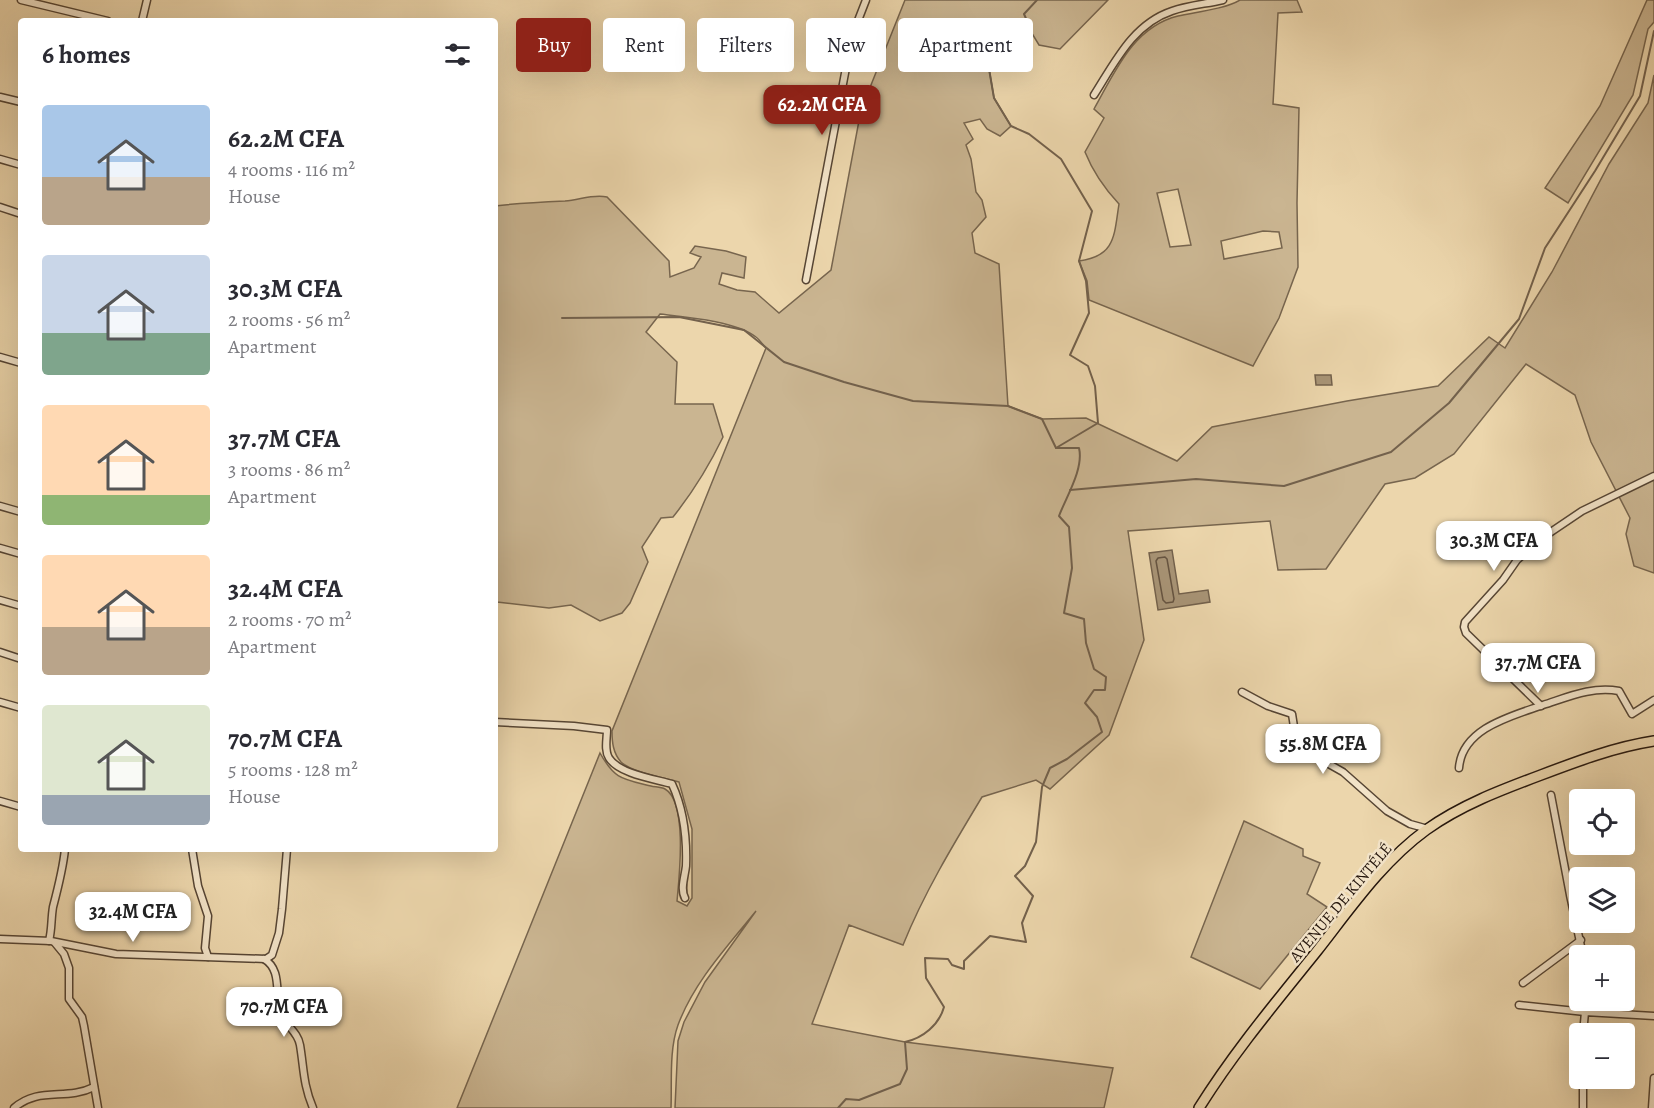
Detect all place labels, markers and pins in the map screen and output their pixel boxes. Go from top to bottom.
pin: 62.2M CFA [753,85,891,136]
pin: 30.3M CFA [1425,521,1563,572]
pin: 37.7M CFA [1469,643,1607,694]
pin: 55.8M CFA [1254,724,1392,775]
pin: 32.4M CFA [64,892,202,943]
pin: 70.7M CFA [215,987,353,1038]

